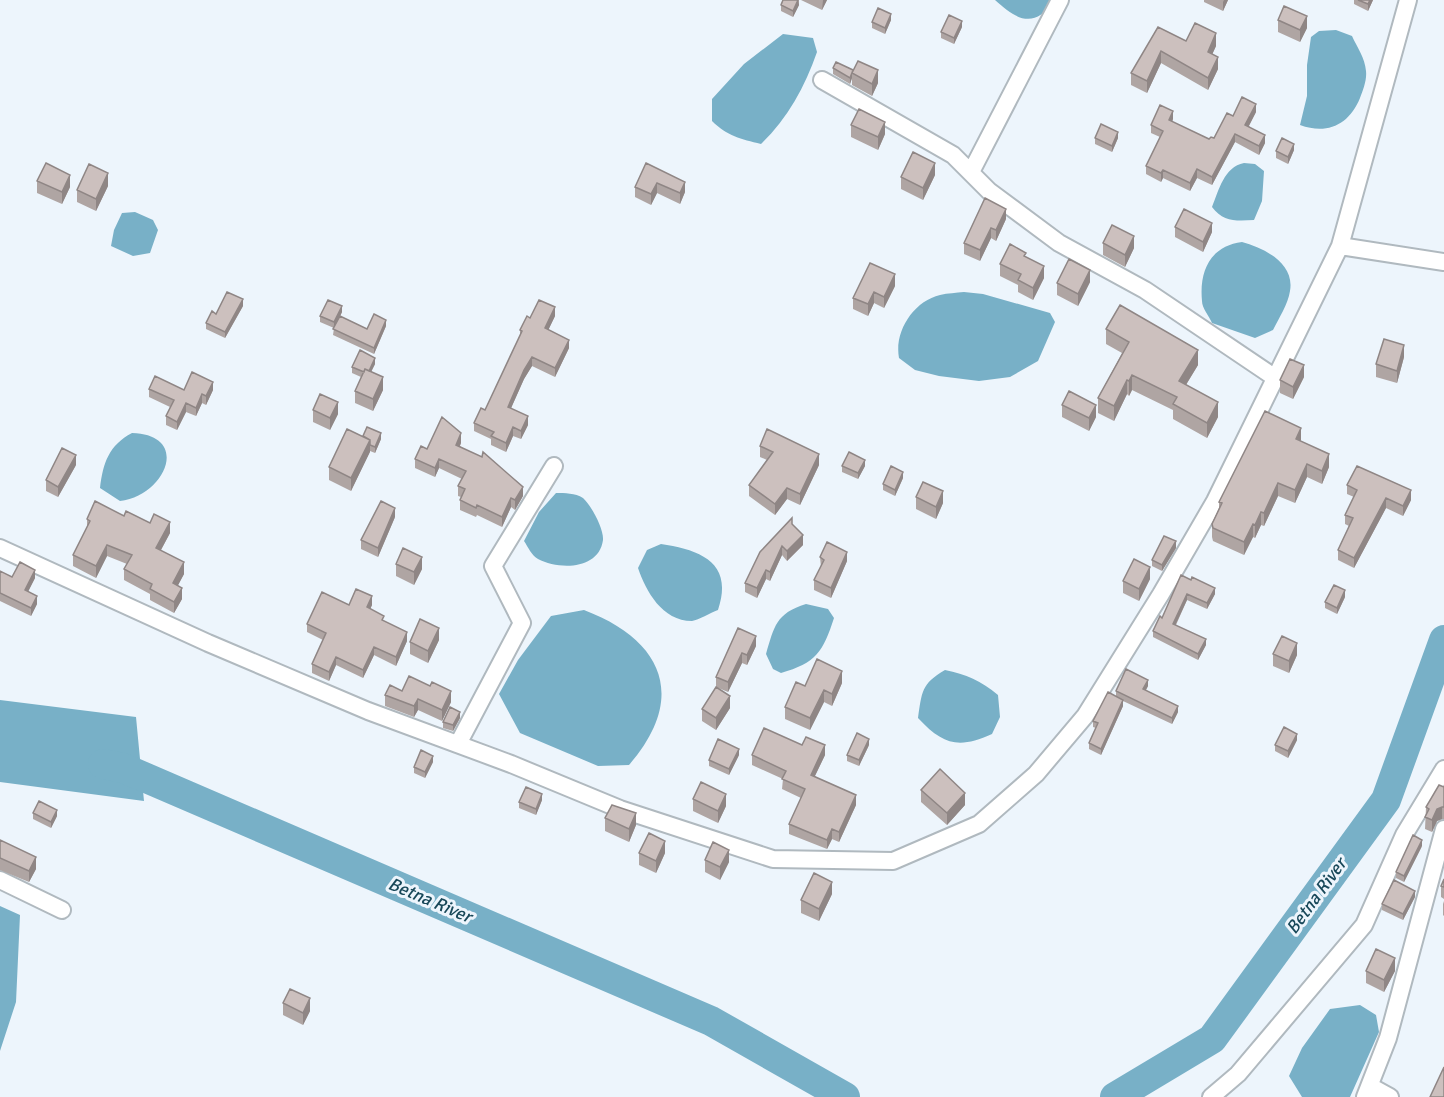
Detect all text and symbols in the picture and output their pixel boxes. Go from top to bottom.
water label: Betna River [1281,852,1352,938]
water label: Betna River [385,873,477,928]

